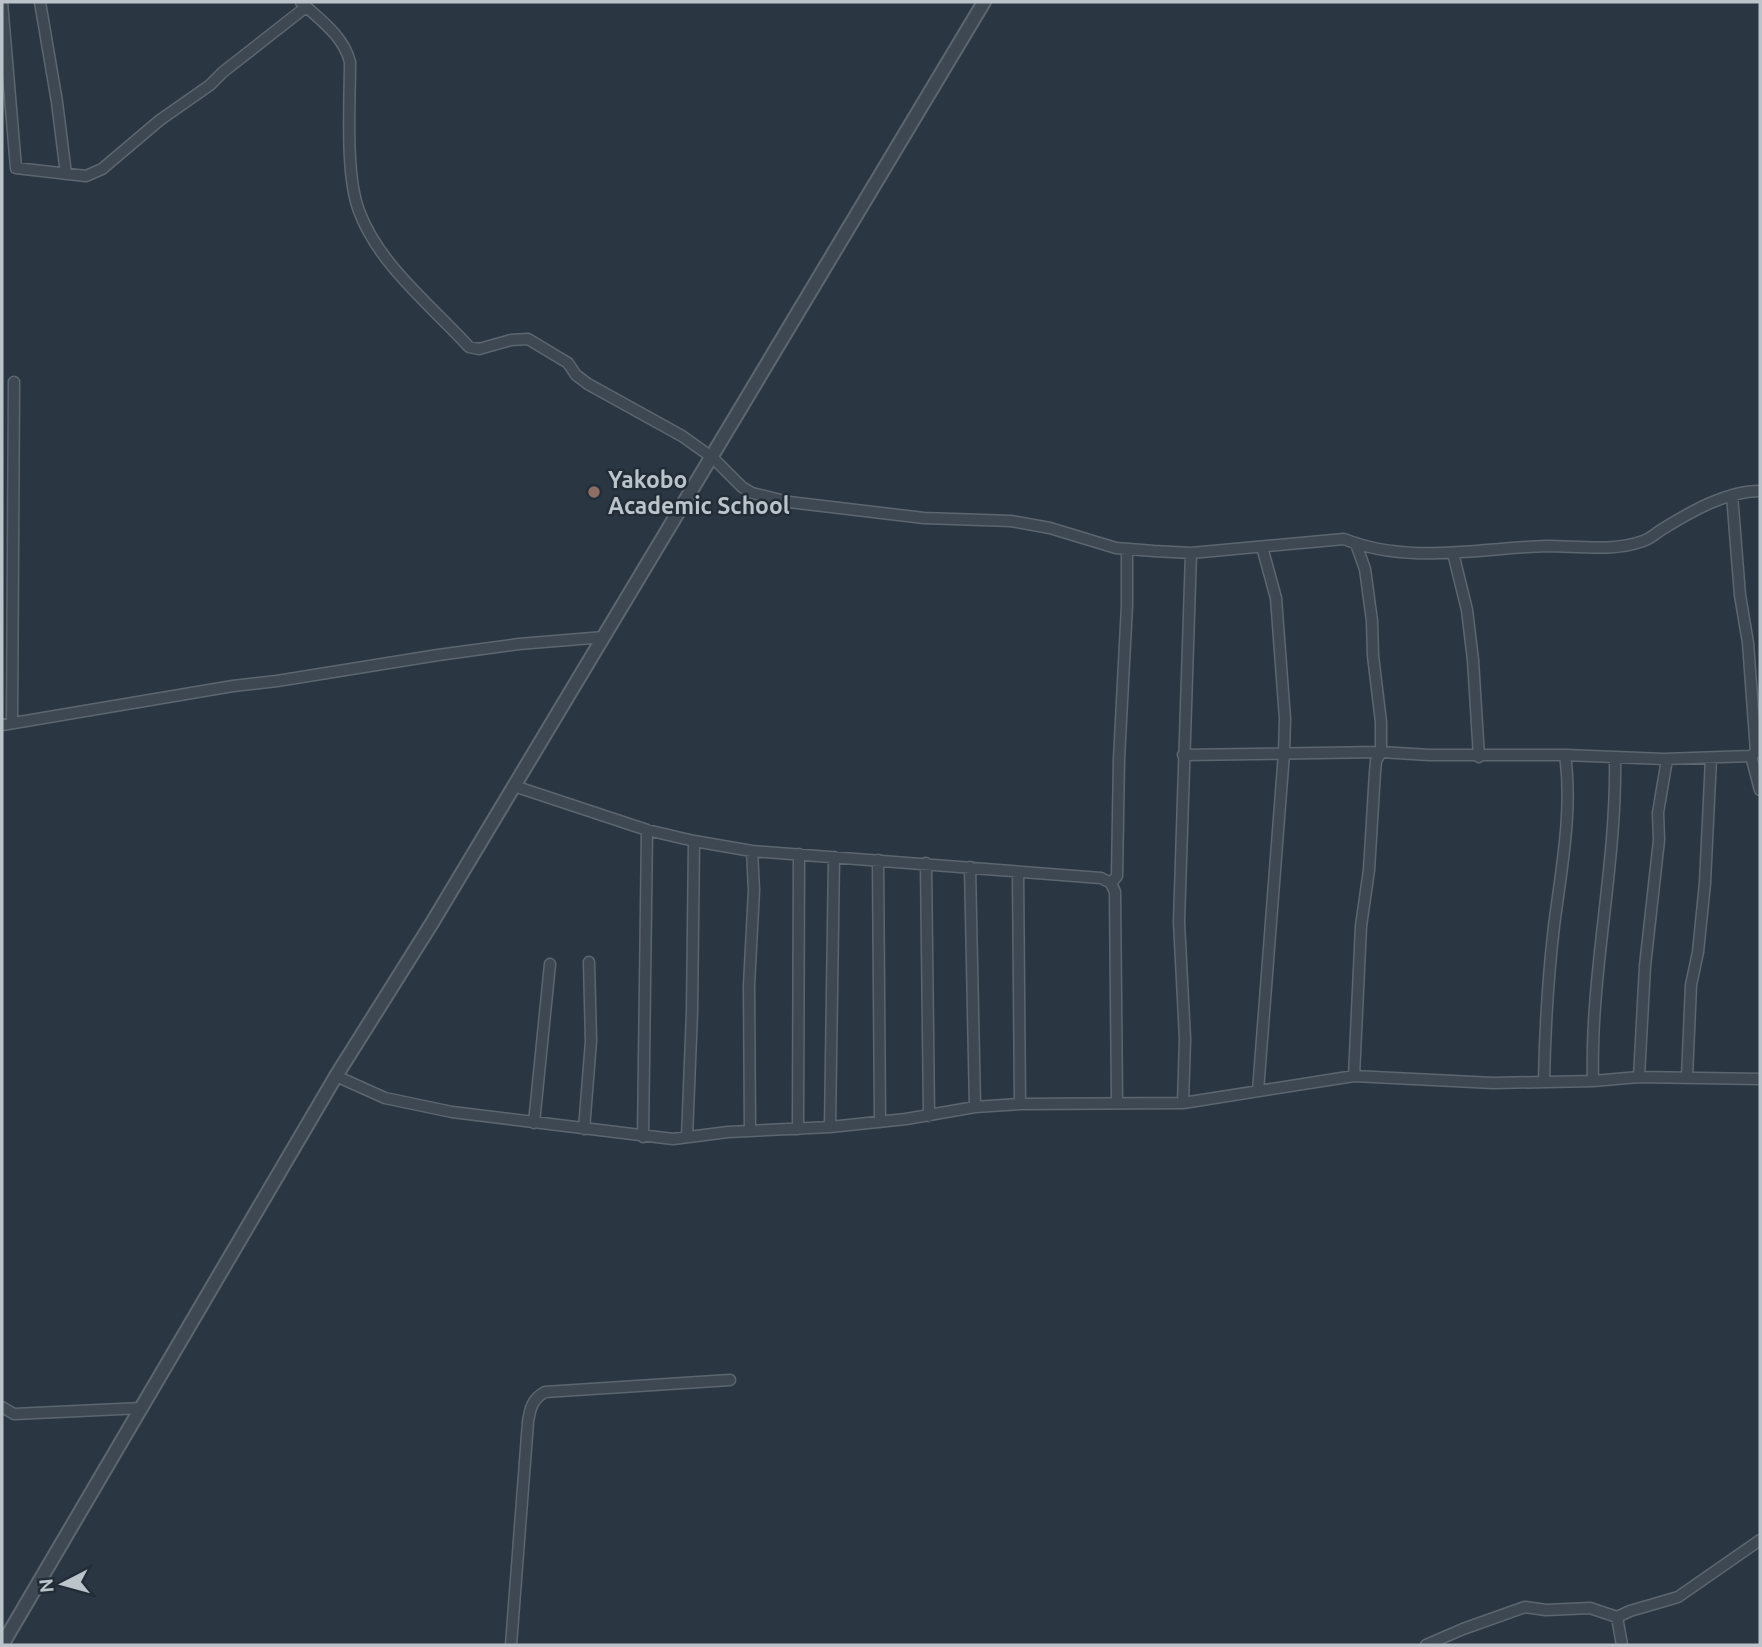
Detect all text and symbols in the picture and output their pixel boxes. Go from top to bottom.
place label: Yakobo Academic School [608,467,790,518]
marker: Yakobo Academic School [586,484,602,500]
north arrow [28,1549,98,1619]
text: N [34,1578,58,1594]

